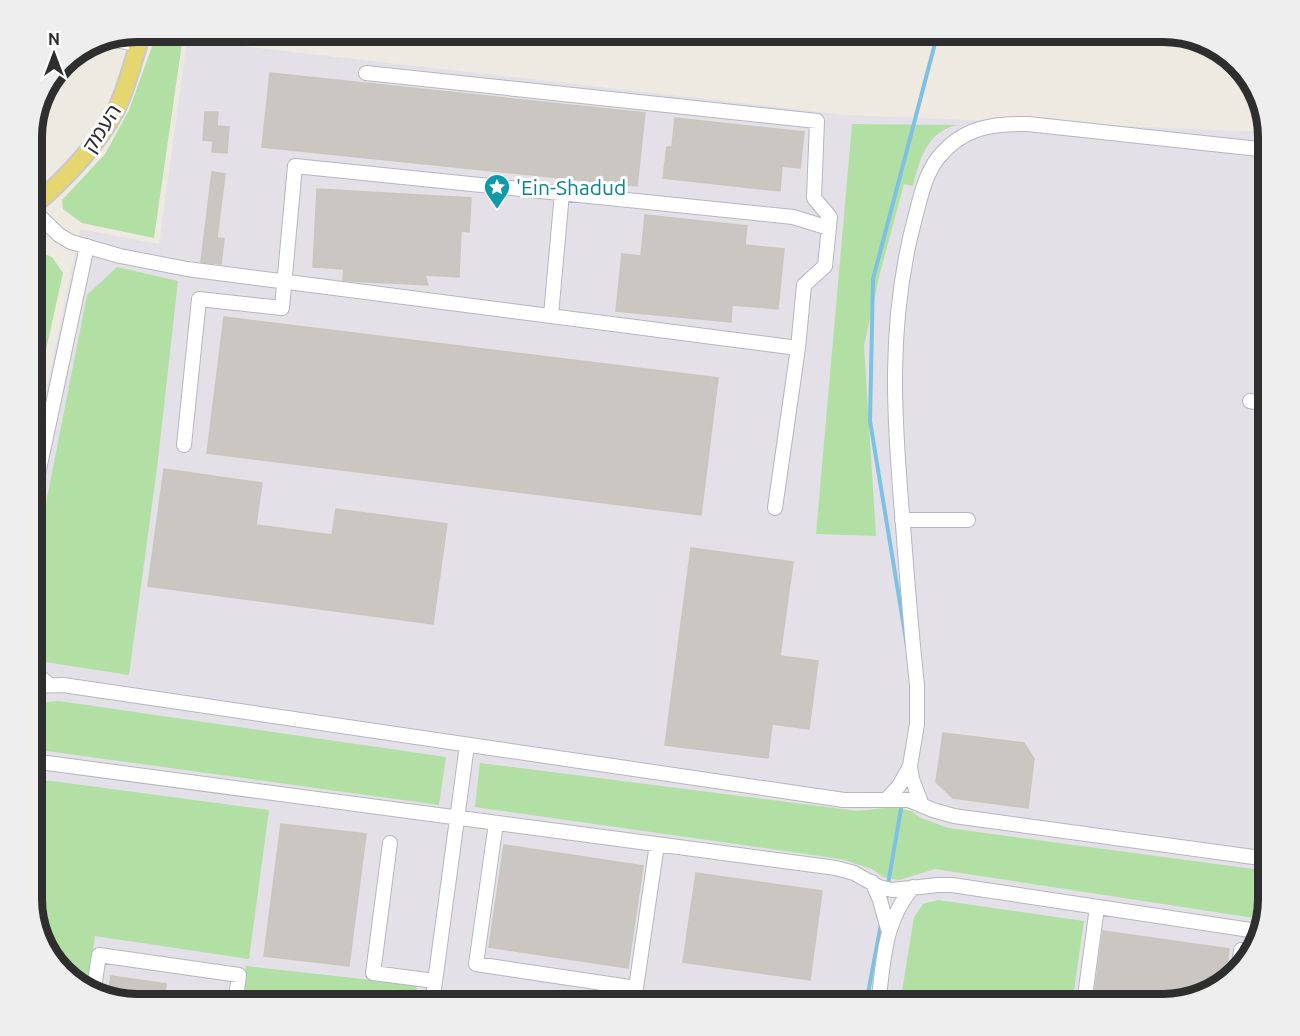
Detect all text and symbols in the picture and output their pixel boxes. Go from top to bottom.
north arrow [24,24,84,84]
text: N [48,30,60,48]
street label: העמק [77,99,125,157]
place icon: 'Ein-Shadud [482,172,512,210]
place label: 'Ein-Shadud [516,175,626,199]

